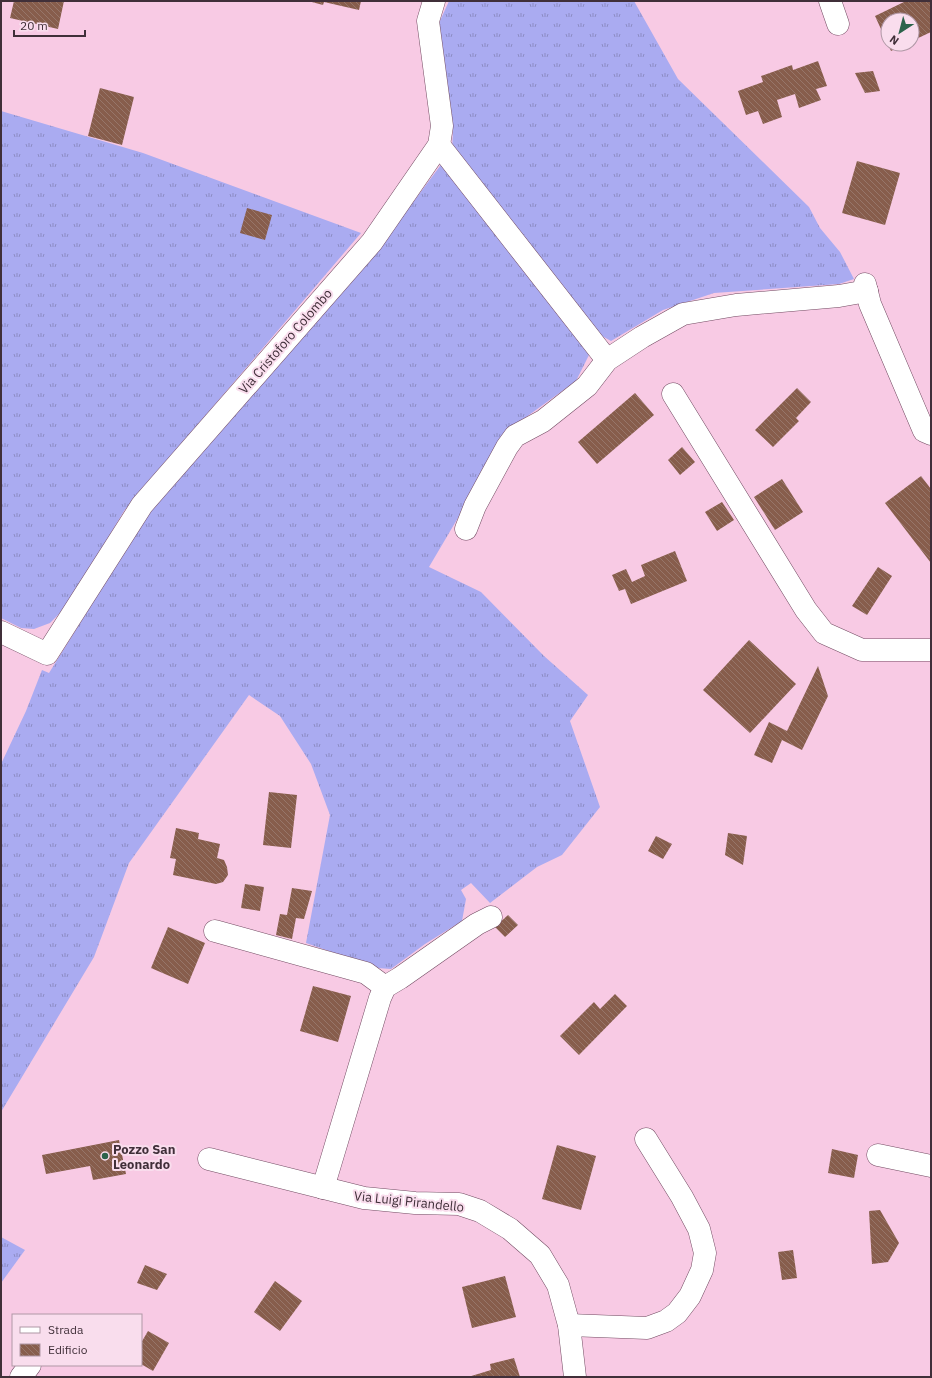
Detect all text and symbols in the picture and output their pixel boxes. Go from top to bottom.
scale bar [14,12,85,38]
north arrow [880,12,920,52]
text: 20 m [20,18,48,33]
text: N [887,32,901,48]
street label: Via Cristoforo Colombo [235,285,336,397]
place label: Pozzo San Leonardo [113,1141,175,1173]
marker: Pozzo San Leonardo [100,1151,110,1161]
street label: Via Luigi Pirandello [353,1187,465,1216]
legend [12,1314,142,1366]
text: Strada [48,1322,84,1337]
text: Edificio [48,1342,88,1357]

